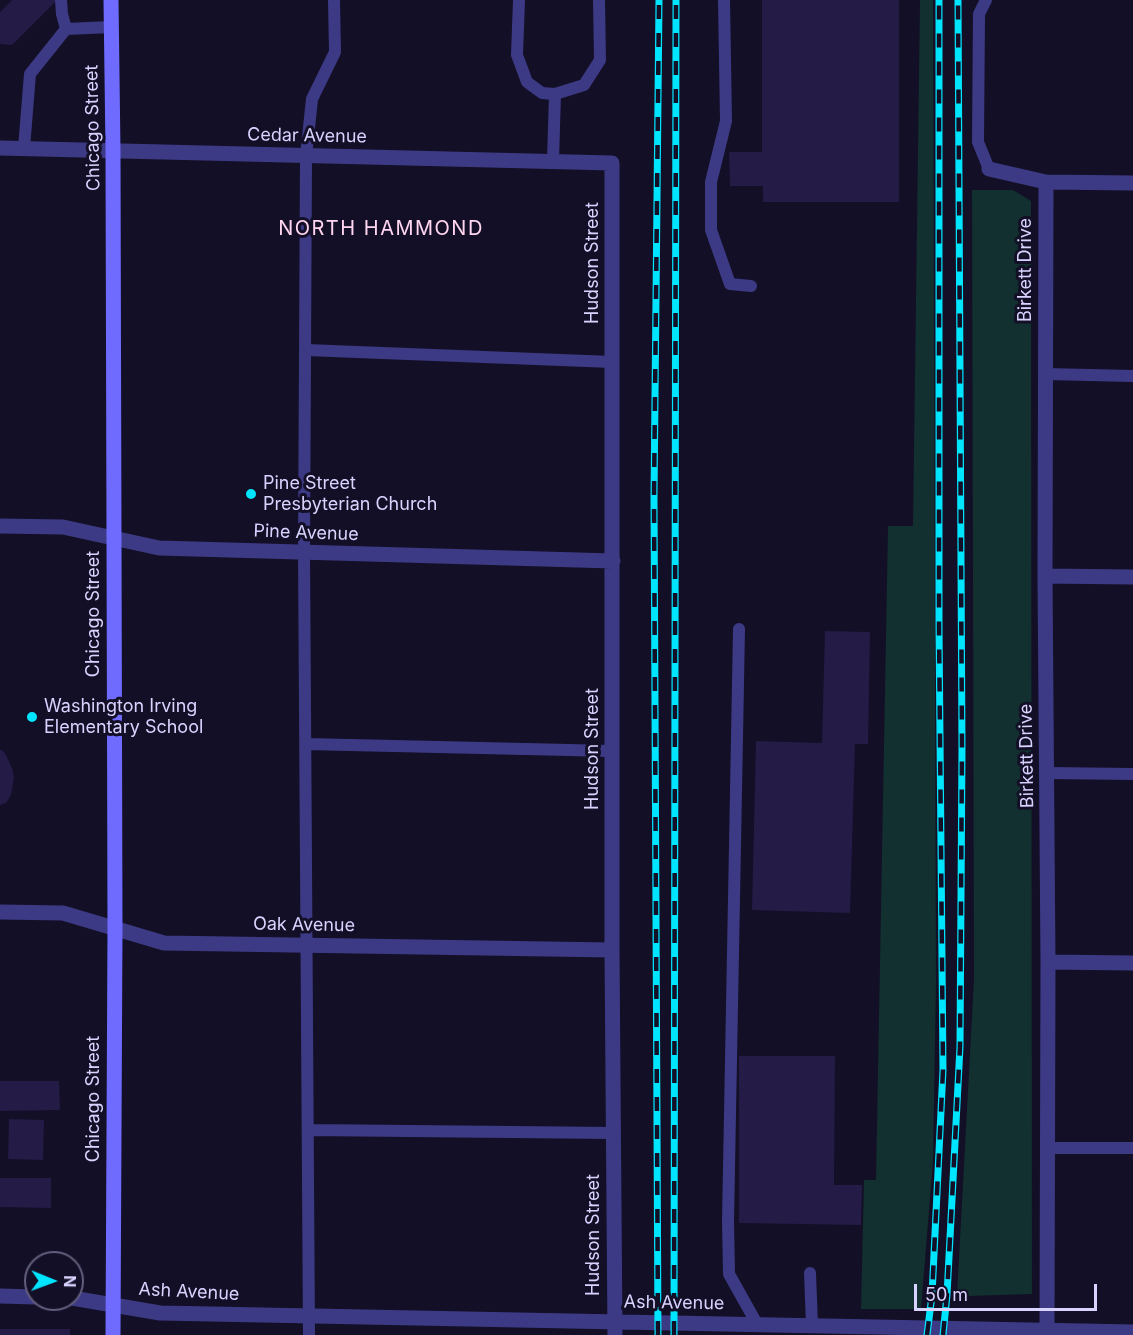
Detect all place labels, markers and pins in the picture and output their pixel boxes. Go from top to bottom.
place label: Pine Street Presbyterian Church [263,473,437,516]
marker: Pine Street Presbyterian Church [244,487,258,501]
place label: Washington Irving Elementary School [44,696,203,738]
marker: Washington Irving Elementary School [25,710,39,724]

